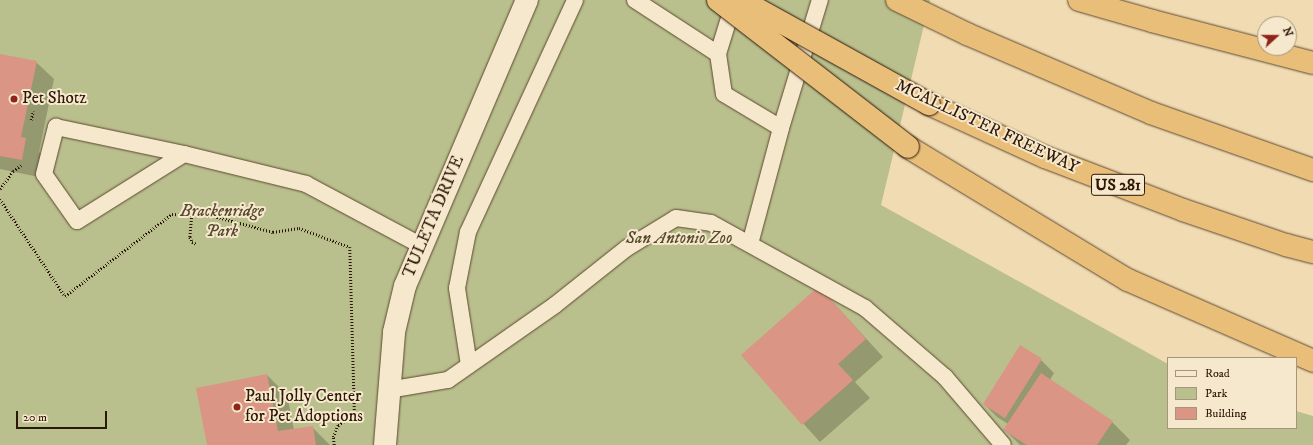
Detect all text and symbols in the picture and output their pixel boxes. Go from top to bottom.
north arrow [1257,16,1297,56]
text: N [1279,25,1295,39]
street label: MCALLISTER FREEWAY [892,76,1082,178]
place label: Pet Shotz [22,89,87,109]
marker: Pet Shotz [9,94,19,104]
street label: TULETA DRIVE [399,153,469,281]
road number: US 281 [1091,171,1145,199]
park label: Brackenridge Park [180,202,264,242]
park label: San Antonio Zoo [626,229,732,249]
legend [1167,357,1297,429]
text: Road [1205,366,1230,381]
text: Park [1205,386,1227,401]
place label: Paul Jolly Center for Pet Adoptions [245,387,363,427]
marker: Paul Jolly Center for Pet Adoptions [232,402,242,412]
scale bar [18,403,109,429]
text: Building [1205,406,1246,421]
text: 20 m [23,410,47,425]

